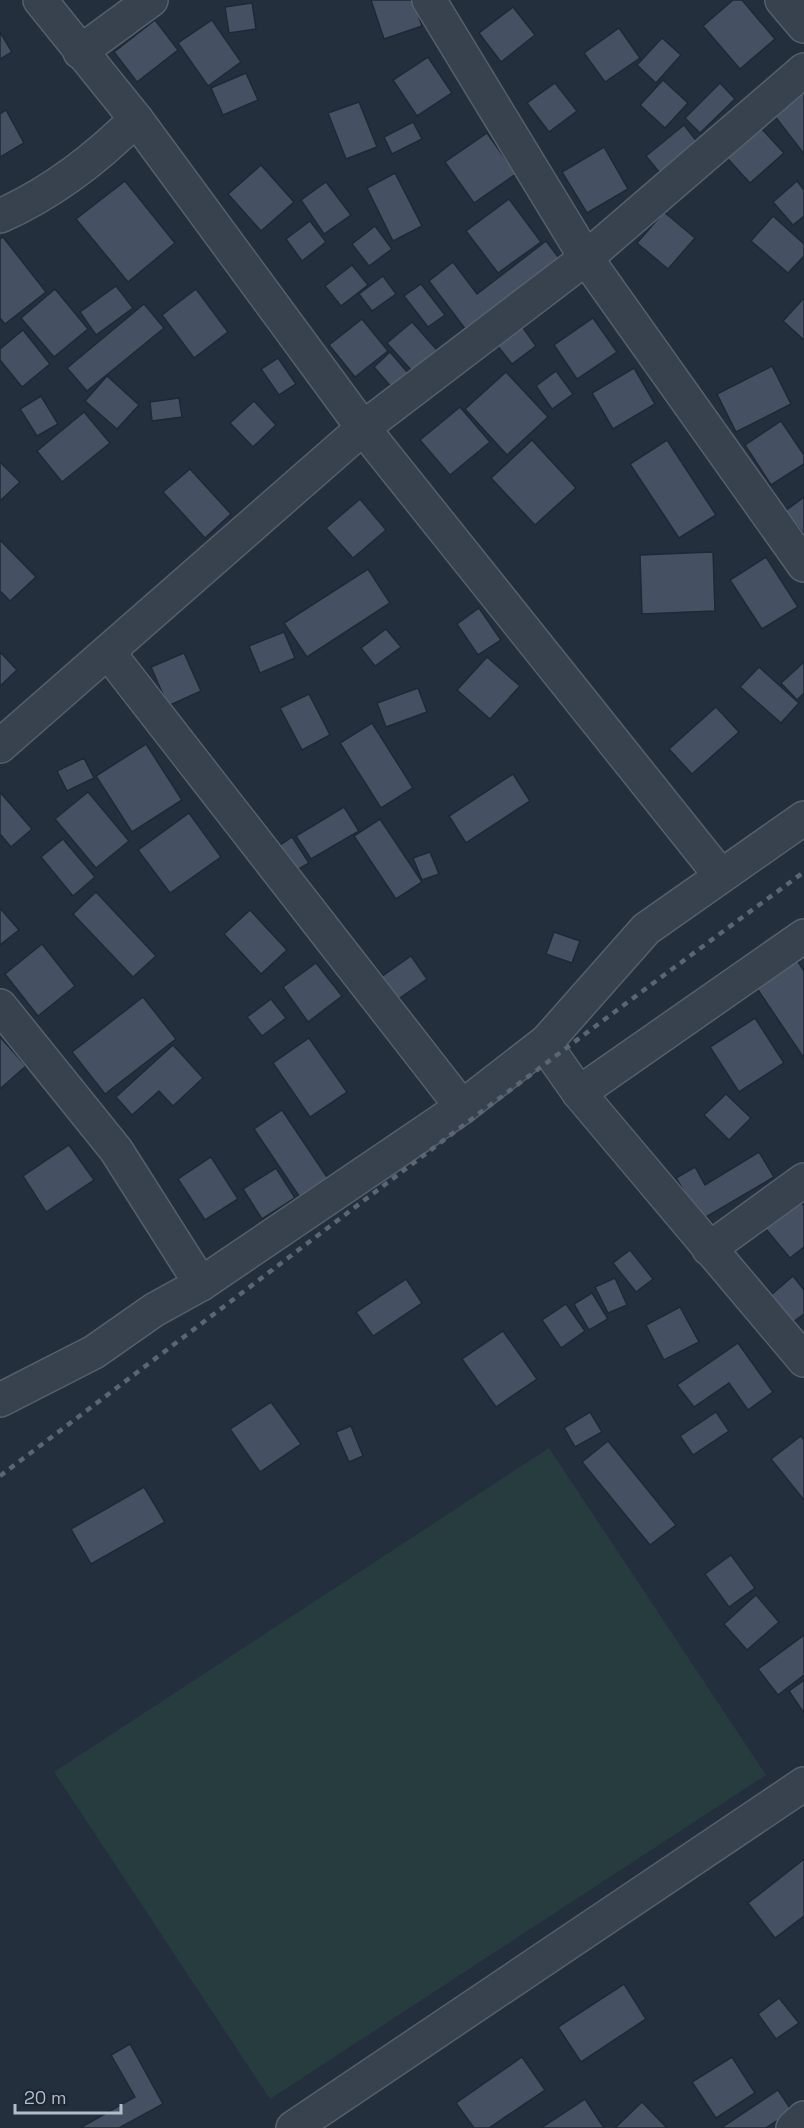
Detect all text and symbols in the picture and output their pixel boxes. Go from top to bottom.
scale bar [15,2077,122,2115]
text: 20 m [24,2086,67,2109]

